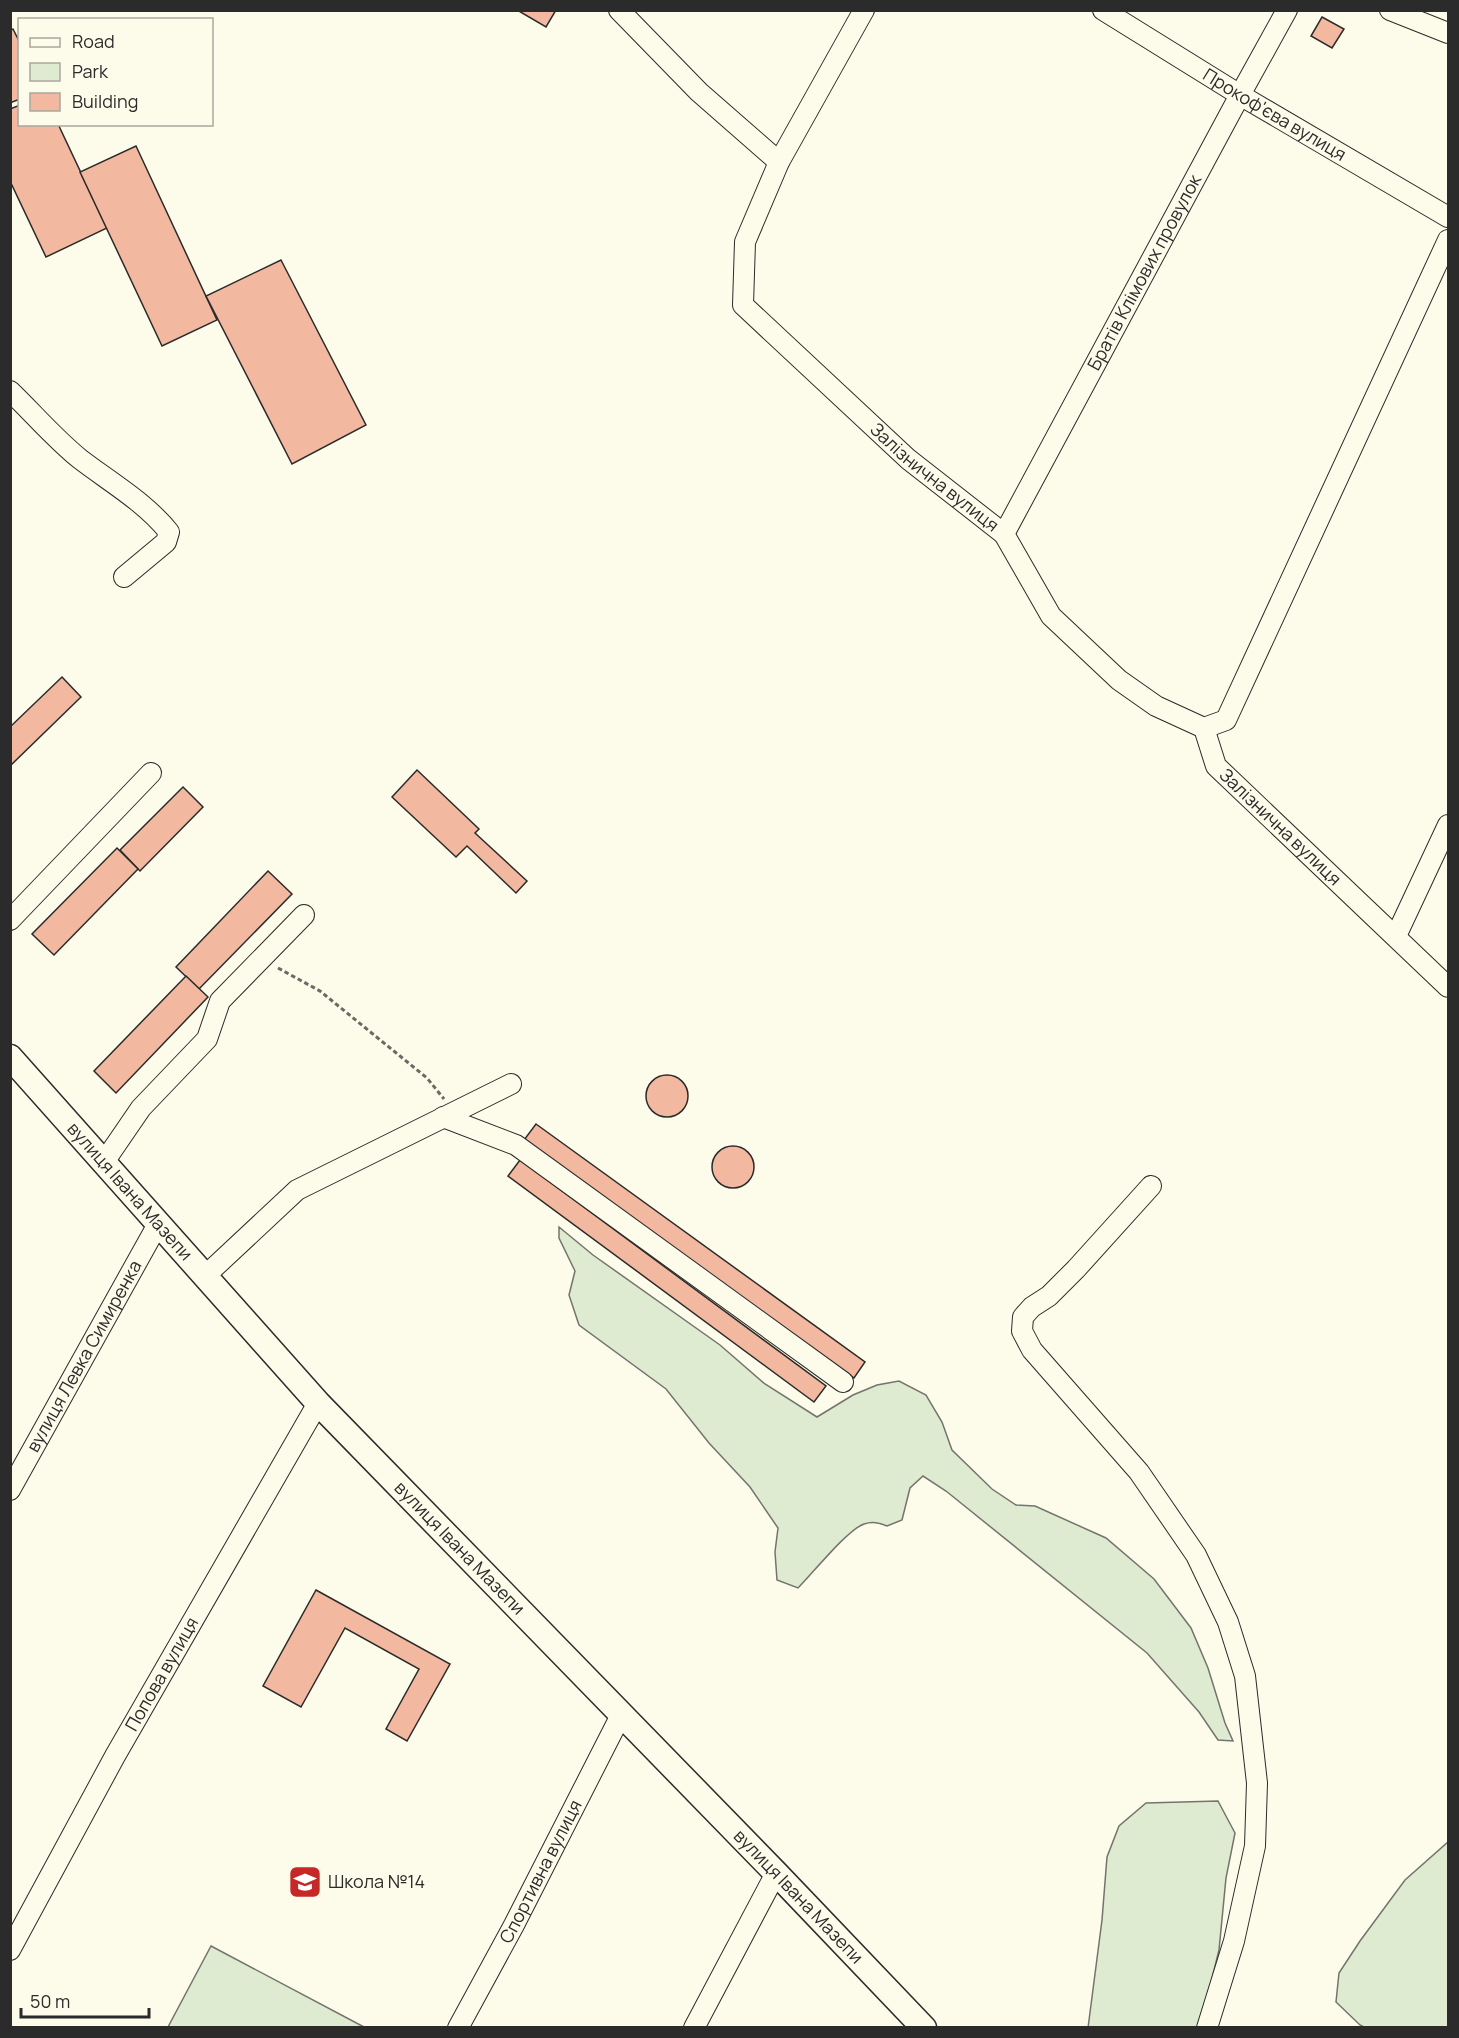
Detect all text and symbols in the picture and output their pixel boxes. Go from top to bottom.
legend [18,18,213,126]
text: Road [72,29,115,53]
text: Park [72,59,109,83]
street label: Прокоф'єва вулиця [1199,62,1351,166]
text: Building [72,89,138,113]
street label: Братів Клімових провулок [1081,169,1207,374]
street label: Залізнична вулиця [866,417,1004,537]
street label: Залізнична вулиця [1215,763,1347,890]
street label: вулиця Івана Мазепи [62,1117,198,1265]
street label: вулиця Левка Симиренка [21,1256,147,1456]
street label: вулиця Івана Мазепи [390,1476,531,1619]
street label: Попова вулиця [119,1612,203,1735]
street label: Спортивна вулиця [493,1795,587,1947]
street label: вулиця Івана Мазепи [729,1824,869,1968]
school or university icon: Школа №14 [287,1864,323,1900]
place label: Школа №14 [328,1869,425,1893]
scale bar [21,1981,148,2019]
text: 50 m [30,1989,70,2013]

